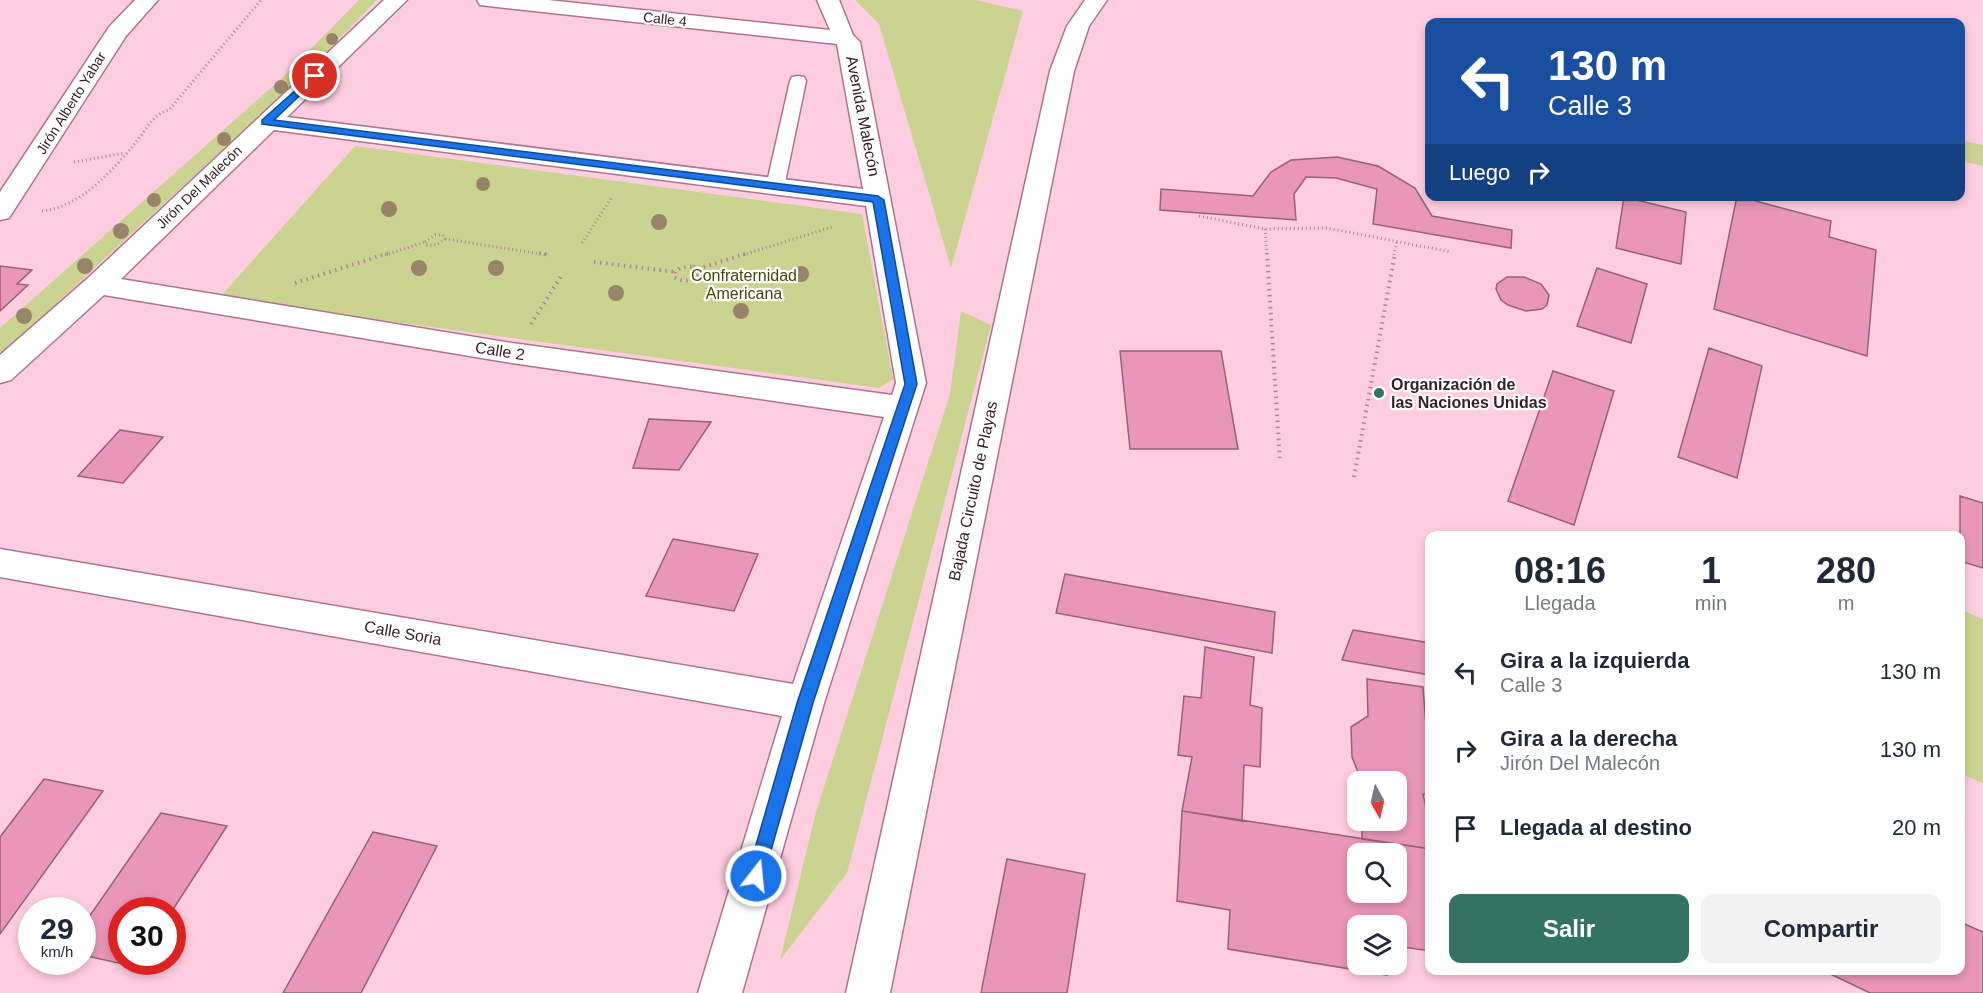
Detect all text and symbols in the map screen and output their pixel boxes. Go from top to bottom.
street label: Calle 4 [642,9,688,29]
icon: left [1449,42,1527,120]
text: 130 m [1548,42,1667,89]
street label: Jirón Alberto Yabar [33,49,109,157]
pin [289,50,340,101]
street label: Avenida Malecón [843,54,883,178]
icon: arrive [298,59,331,92]
text: Calle 3 [1548,91,1632,121]
street label: Jirón Del Malecón [153,142,245,232]
icon: right [1522,156,1555,189]
text: Luego [1449,160,1510,185]
park label: Confraternidad Americana [691,267,797,302]
street label: Calle 2 [474,339,526,363]
place label: Organización de las Naciones Unidas [1391,376,1547,411]
marker: Organización de las Naciones Unidas [1372,386,1386,400]
street label: Bajada Circuito de Playas [946,400,1000,582]
text: 08:16 [1514,550,1606,591]
text: 1 [1701,550,1721,591]
text: 280 [1816,550,1876,591]
text: Llegada [1524,592,1596,614]
text: min [1695,592,1727,614]
text: m [1838,592,1854,614]
street label: Calle Soria [363,618,443,648]
text: Gira a la izquierda [1500,648,1690,673]
icon: left [1449,656,1482,689]
text: 130 m [1880,659,1941,684]
text: Calle 3 [1500,674,1562,696]
text: Gira a la derecha [1500,726,1677,751]
icon: right [1449,734,1482,767]
text: 130 m [1880,737,1941,762]
text: Jirón Del Malecón [1500,752,1660,774]
north arrow [1347,771,1407,831]
map controls [1347,771,1407,975]
icon: arrive [1449,812,1482,845]
text: Llegada al destino [1500,815,1692,840]
text: 20 m [1892,815,1941,840]
button: search [1347,843,1407,903]
position arrow [724,844,788,908]
button: Salir [1449,894,1689,963]
button: Compartir [1701,894,1941,963]
speed limit sign: 30 [108,897,186,975]
text: 29 [40,912,74,945]
button: layers [1347,915,1407,975]
text: km/h [41,943,73,960]

